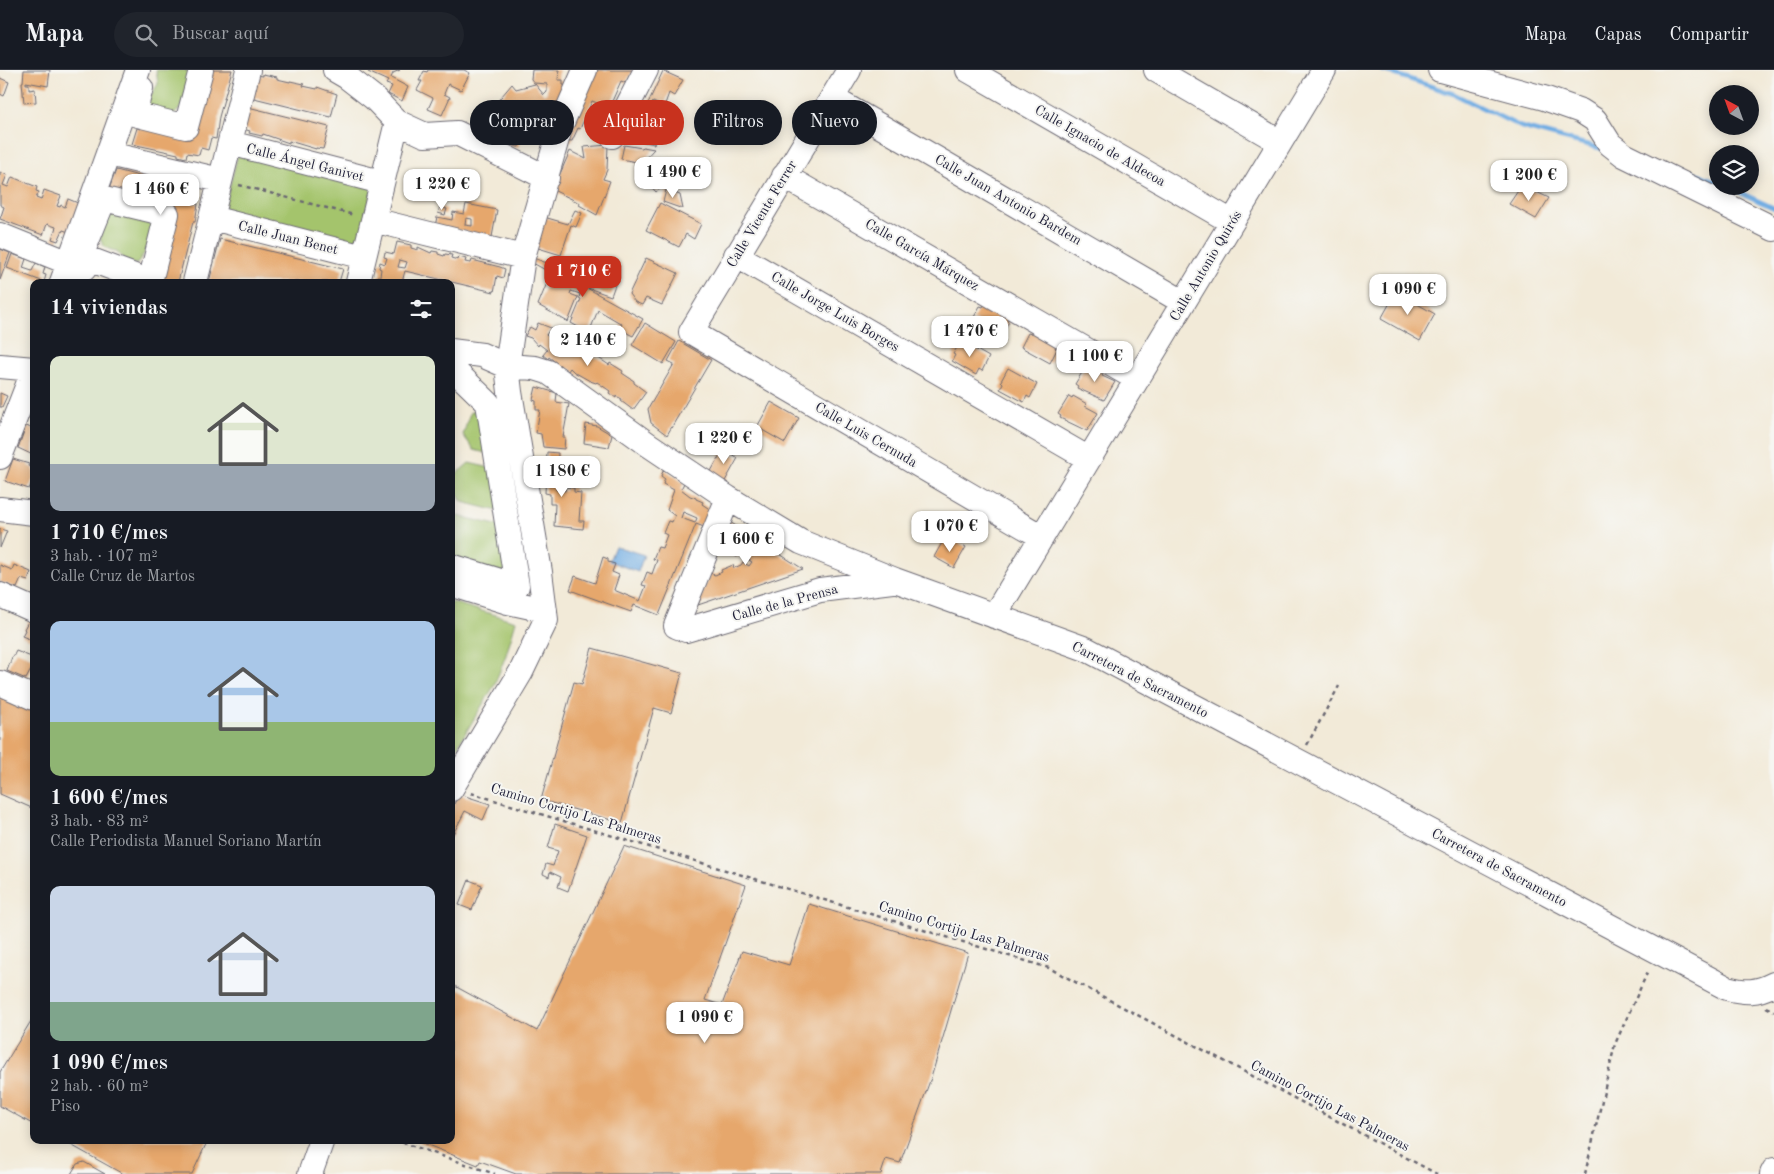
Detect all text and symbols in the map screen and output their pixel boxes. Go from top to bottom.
search box [114,12,464,57]
icon: search [132,21,160,49]
text: Mapa [25,23,84,47]
text: Buscar aquí [172,25,268,44]
text: Mapa [1524,26,1567,44]
text: Capas [1595,26,1642,44]
text: Compartir [1670,26,1749,44]
north arrow [1709,85,1759,135]
map controls [1709,85,1759,195]
chip: Comprar [470,100,574,145]
chip: Alquilar [584,100,684,145]
chip: Filtros [694,100,782,145]
chip: Nuevo [792,100,877,145]
street label: Calle Ignacio de Aldecoa [1032,103,1168,189]
street label: Calle Ángel Ganivet [245,139,366,184]
button: layers [1709,145,1759,195]
street label: Calle Juan Antonio Bardem [932,152,1084,248]
pin: 1 490 € [627,156,719,199]
street label: Calle Vicente Ferrer [725,158,800,270]
pin: 1 200 € [1483,160,1575,202]
text: 1 490 € [645,165,701,181]
pin: 1 220 € [396,168,488,211]
text: 1 200 € [1501,168,1557,184]
pin: 1 460 € [115,174,207,216]
text: 1 220 € [414,177,470,193]
text: 1 460 € [133,182,189,198]
street label: Calle Antonio Quirós [1167,208,1245,324]
street label: Calle García Márquez [863,217,981,293]
street label: Calle Juan Benet [237,219,340,257]
pin: 1 710 € [537,256,629,298]
text: 1 710 € [555,264,611,280]
street label: Calle Jorge Luis Borges [769,270,901,354]
pin: 1 090 € [1362,274,1454,316]
text: 1 090 € [1380,282,1436,298]
icon: filters [407,295,435,323]
text: 14 viviendas [50,298,168,319]
pin: 1 470 € [924,316,1016,358]
pin: 2 140 € [542,324,634,367]
text: 1 470 € [942,324,998,340]
text: 2 140 € [560,333,616,349]
pin: 1 100 € [1049,340,1141,383]
text: 1 100 € [1067,349,1123,365]
icon: home [198,389,288,479]
street label: Calle Luis Cernuda [812,400,920,470]
pin: 1 220 € [678,422,770,465]
text: 1 220 € [696,431,752,447]
pin: 1 180 € [516,456,608,498]
text: 1 180 € [534,464,590,480]
pin: 1 070 € [904,510,996,553]
text: 1 070 € [922,519,978,535]
text: 1 710 €/mes [50,523,168,544]
pin: 1 600 € [700,524,792,566]
text: 1 600 € [718,532,774,548]
text: 3 hab. · 107 m² [50,549,158,565]
text: Calle Cruz de Martos [50,569,195,585]
street label: Calle de la Prensa [731,582,839,624]
street label: Carretera de Sacramento [1069,639,1211,721]
icon: home [198,654,288,744]
street label: Camino Cortijo Las Palmeras [489,781,663,847]
text: 1 600 €/mes [50,788,168,809]
text: 3 hab. · 83 m² [50,814,148,830]
street label: Carretera de Sacramento [1429,826,1569,910]
text: Calle Periodista Manuel Soriano Martín [50,834,322,850]
street label: Camino Cortijo Las Palmeras [877,899,1051,965]
icon: home [198,919,288,1009]
pin: 1 090 € [659,1002,751,1044]
text: 1 090 € [677,1010,733,1026]
text: 1 090 €/mes [50,1053,168,1074]
street label: Camino Cortijo Las Palmeras [1248,1058,1412,1154]
text: 2 hab. · 60 m² [50,1079,148,1095]
text: Piso [50,1099,80,1115]

